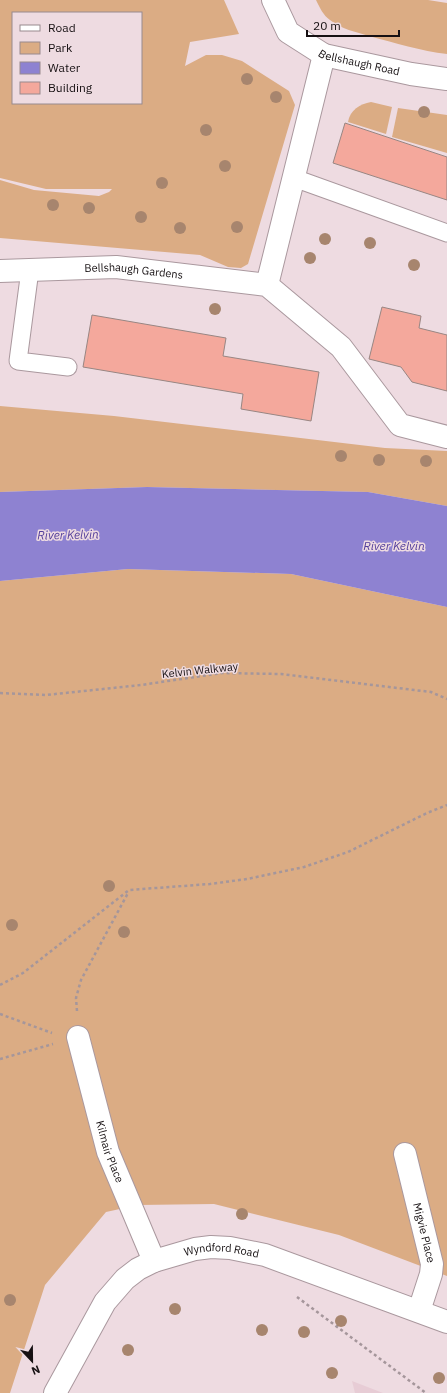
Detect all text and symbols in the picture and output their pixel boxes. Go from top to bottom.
legend [12,12,142,104]
scale bar [307,12,399,38]
text: 20 m [313,18,341,33]
text: Road [48,20,76,35]
text: Park [48,40,73,55]
street label: Bellshaugh Road [316,46,401,78]
text: Water [48,60,81,75]
text: Building [48,80,93,95]
street label: Bellshaugh Gardens [84,260,184,282]
water label: River Kelvin [37,526,99,543]
water label: River Kelvin [363,538,425,553]
street label: Kelvin Walkway [161,659,239,681]
street label: Kilmair Place [93,1119,127,1185]
street label: Migvie Place [410,1201,438,1264]
street label: Wyndford Road [182,1240,260,1261]
north arrow [12,1341,52,1381]
text: N [29,1362,42,1378]

